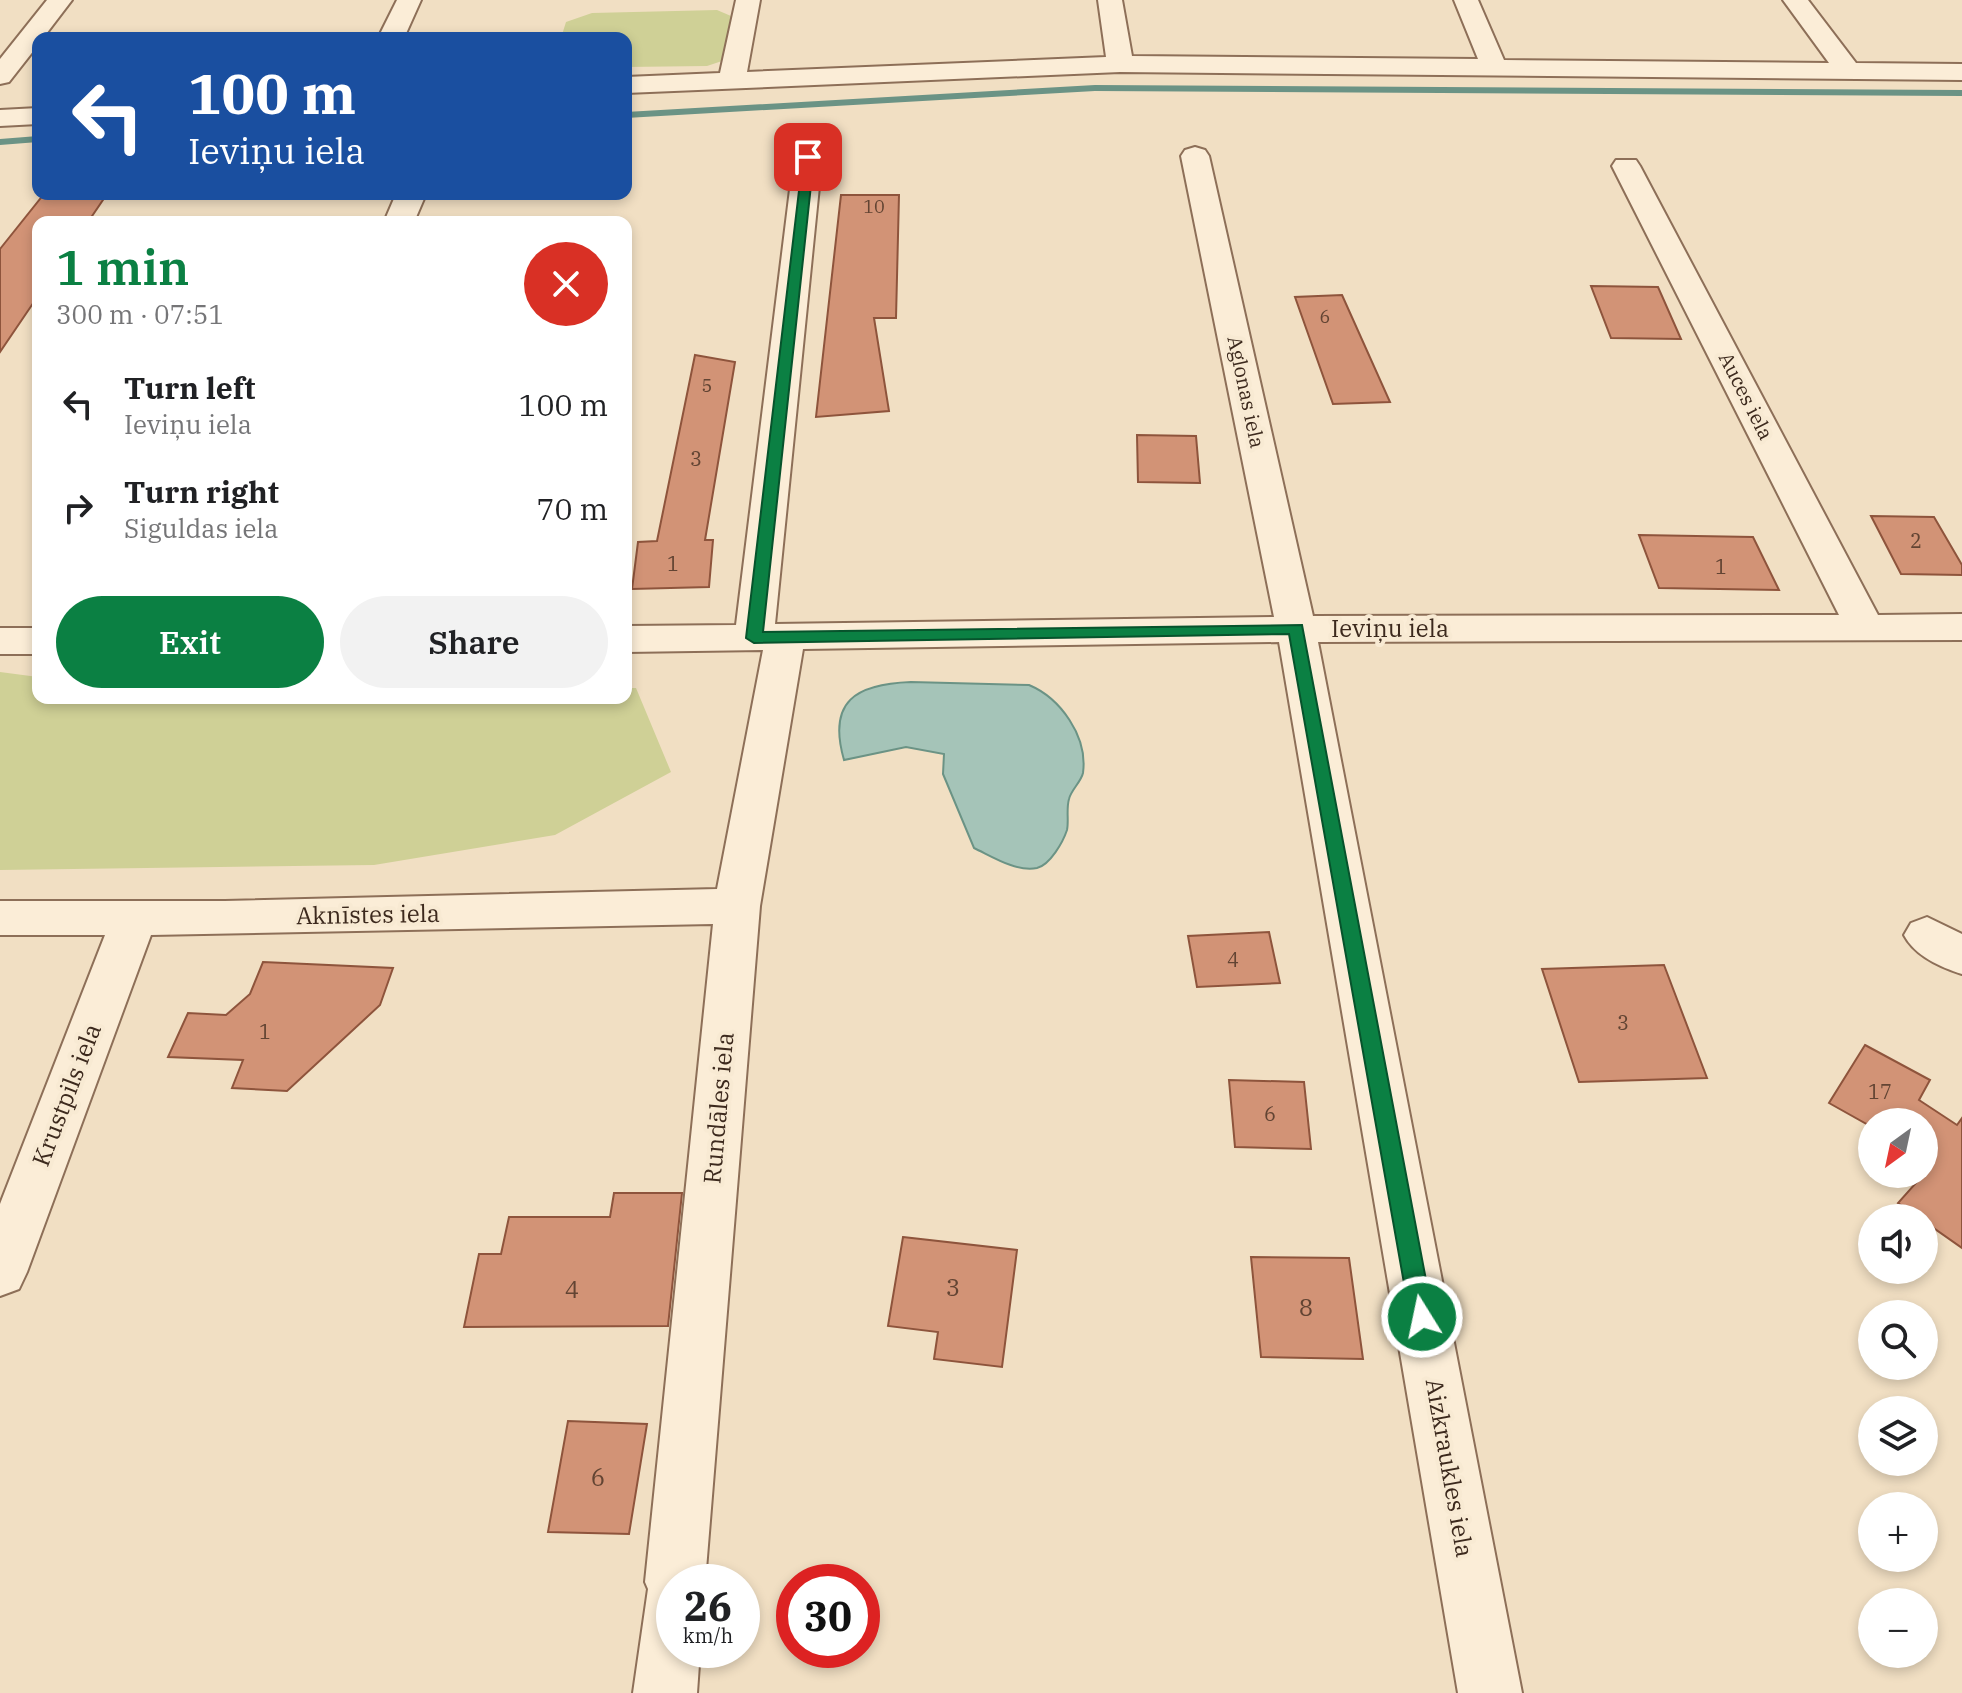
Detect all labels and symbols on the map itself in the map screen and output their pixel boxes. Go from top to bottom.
pin [774,123,842,191]
house number: 10 [863,195,885,218]
house number: 6 [1320,305,1330,328]
street label: Aglonas iela [1221,333,1272,450]
street label: Auces iela [1713,347,1780,444]
house number: 5 [702,374,712,397]
house number: 3 [690,445,702,472]
house number: 2 [1910,527,1922,554]
house number: 1 [667,550,679,577]
house number: 1 [1715,553,1727,580]
street label: Ieviņu iela [1331,612,1449,644]
street label: Aknīstes iela [296,897,440,931]
house number: 4 [1227,946,1239,973]
house number: 3 [1617,1009,1629,1036]
house number: 1 [259,1018,271,1045]
street label: Krustpils iela [24,1019,108,1170]
street label: Rundāles iela [695,1031,741,1185]
house number: 17 [1868,1078,1892,1105]
house number: 6 [1264,1100,1276,1127]
north arrow [1858,1108,1938,1188]
house number: 3 [946,1271,960,1303]
house number: 4 [565,1273,579,1305]
position arrow [1380,1275,1464,1359]
house number: 8 [1299,1291,1313,1323]
street label: Aizkraukles iela [1419,1376,1481,1560]
house number: 6 [591,1461,605,1493]
speed limit sign: 30 [776,1564,880,1668]

